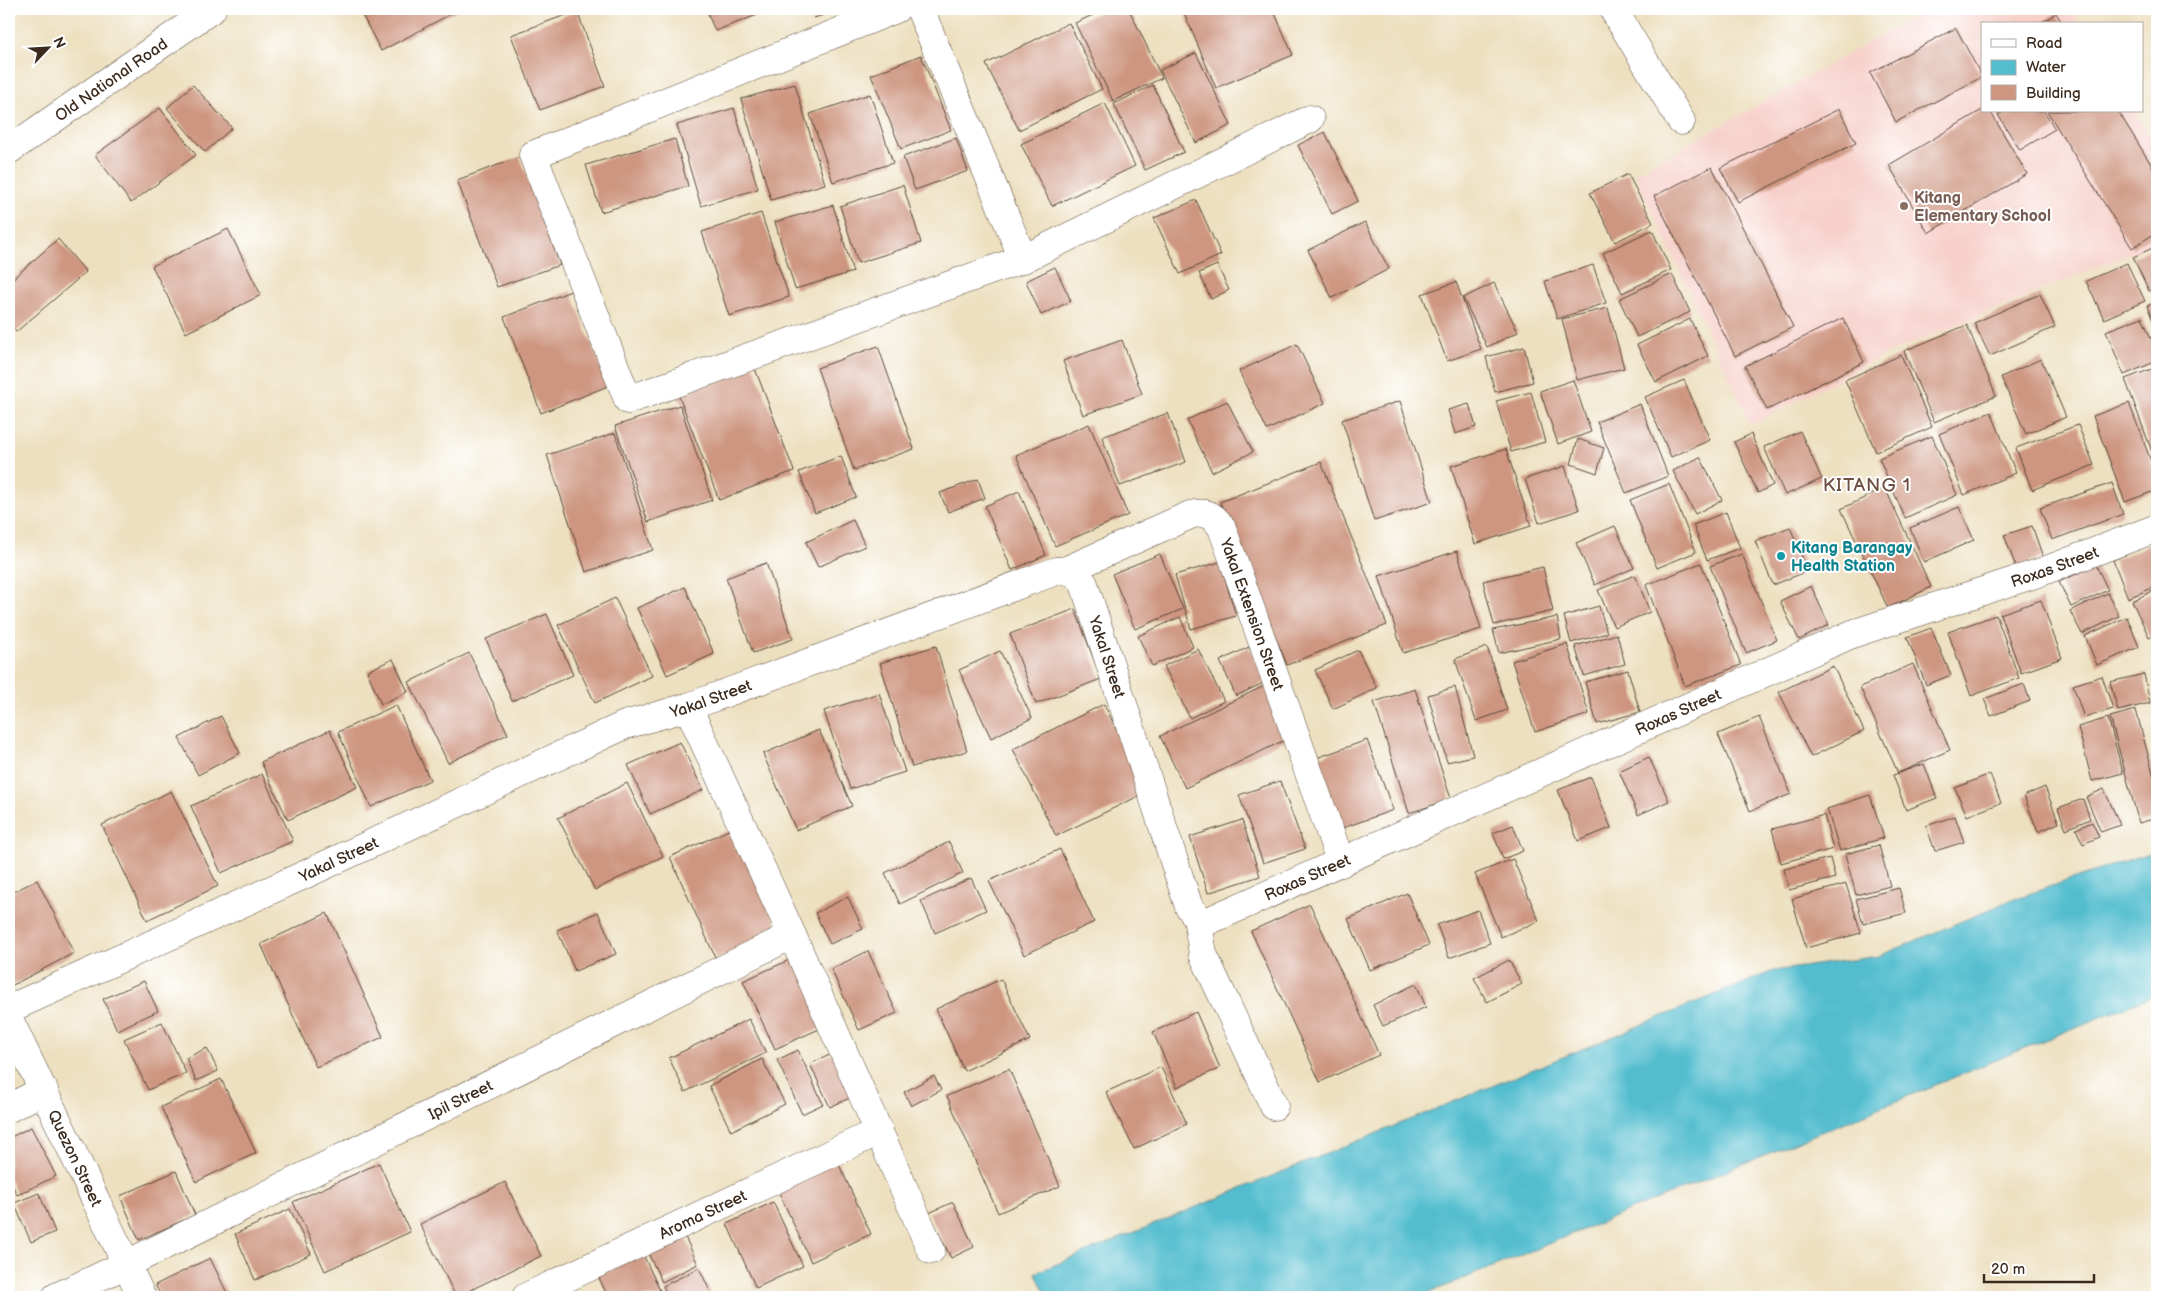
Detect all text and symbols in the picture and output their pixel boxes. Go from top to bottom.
north arrow [22,22,72,72]
legend [1981,22,2144,112]
street label: Old National Road [50,33,170,125]
text: Road [2026,34,2062,53]
text: Water [2026,58,2066,77]
text: Building [2026,84,2081,103]
place label: Kitang Elementary School [1914,189,2051,226]
marker: Kitang Elementary School [1898,200,1910,212]
district label: KITANG 1 [1823,474,1911,497]
street label: Yakal Extension Street [1215,535,1287,693]
place label: Kitang Barangay Health Station [1791,539,1913,576]
street label: Roxas Street [2009,543,2101,592]
marker: Kitang Barangay Health Station [1775,550,1787,562]
street label: Yakal Street [1084,613,1128,701]
street label: Yakal Street [667,676,755,723]
street label: Roxas Street [1633,686,1724,740]
street label: Yakal Street [296,834,382,887]
street label: Roxas Street [1262,851,1354,906]
street label: Ipil Street [425,1077,496,1124]
street label: Quezon Street [43,1107,105,1210]
street label: Aroma Street [656,1187,750,1244]
scale bar [1984,1251,2094,1283]
text: 20 m [1991,1260,2025,1279]

